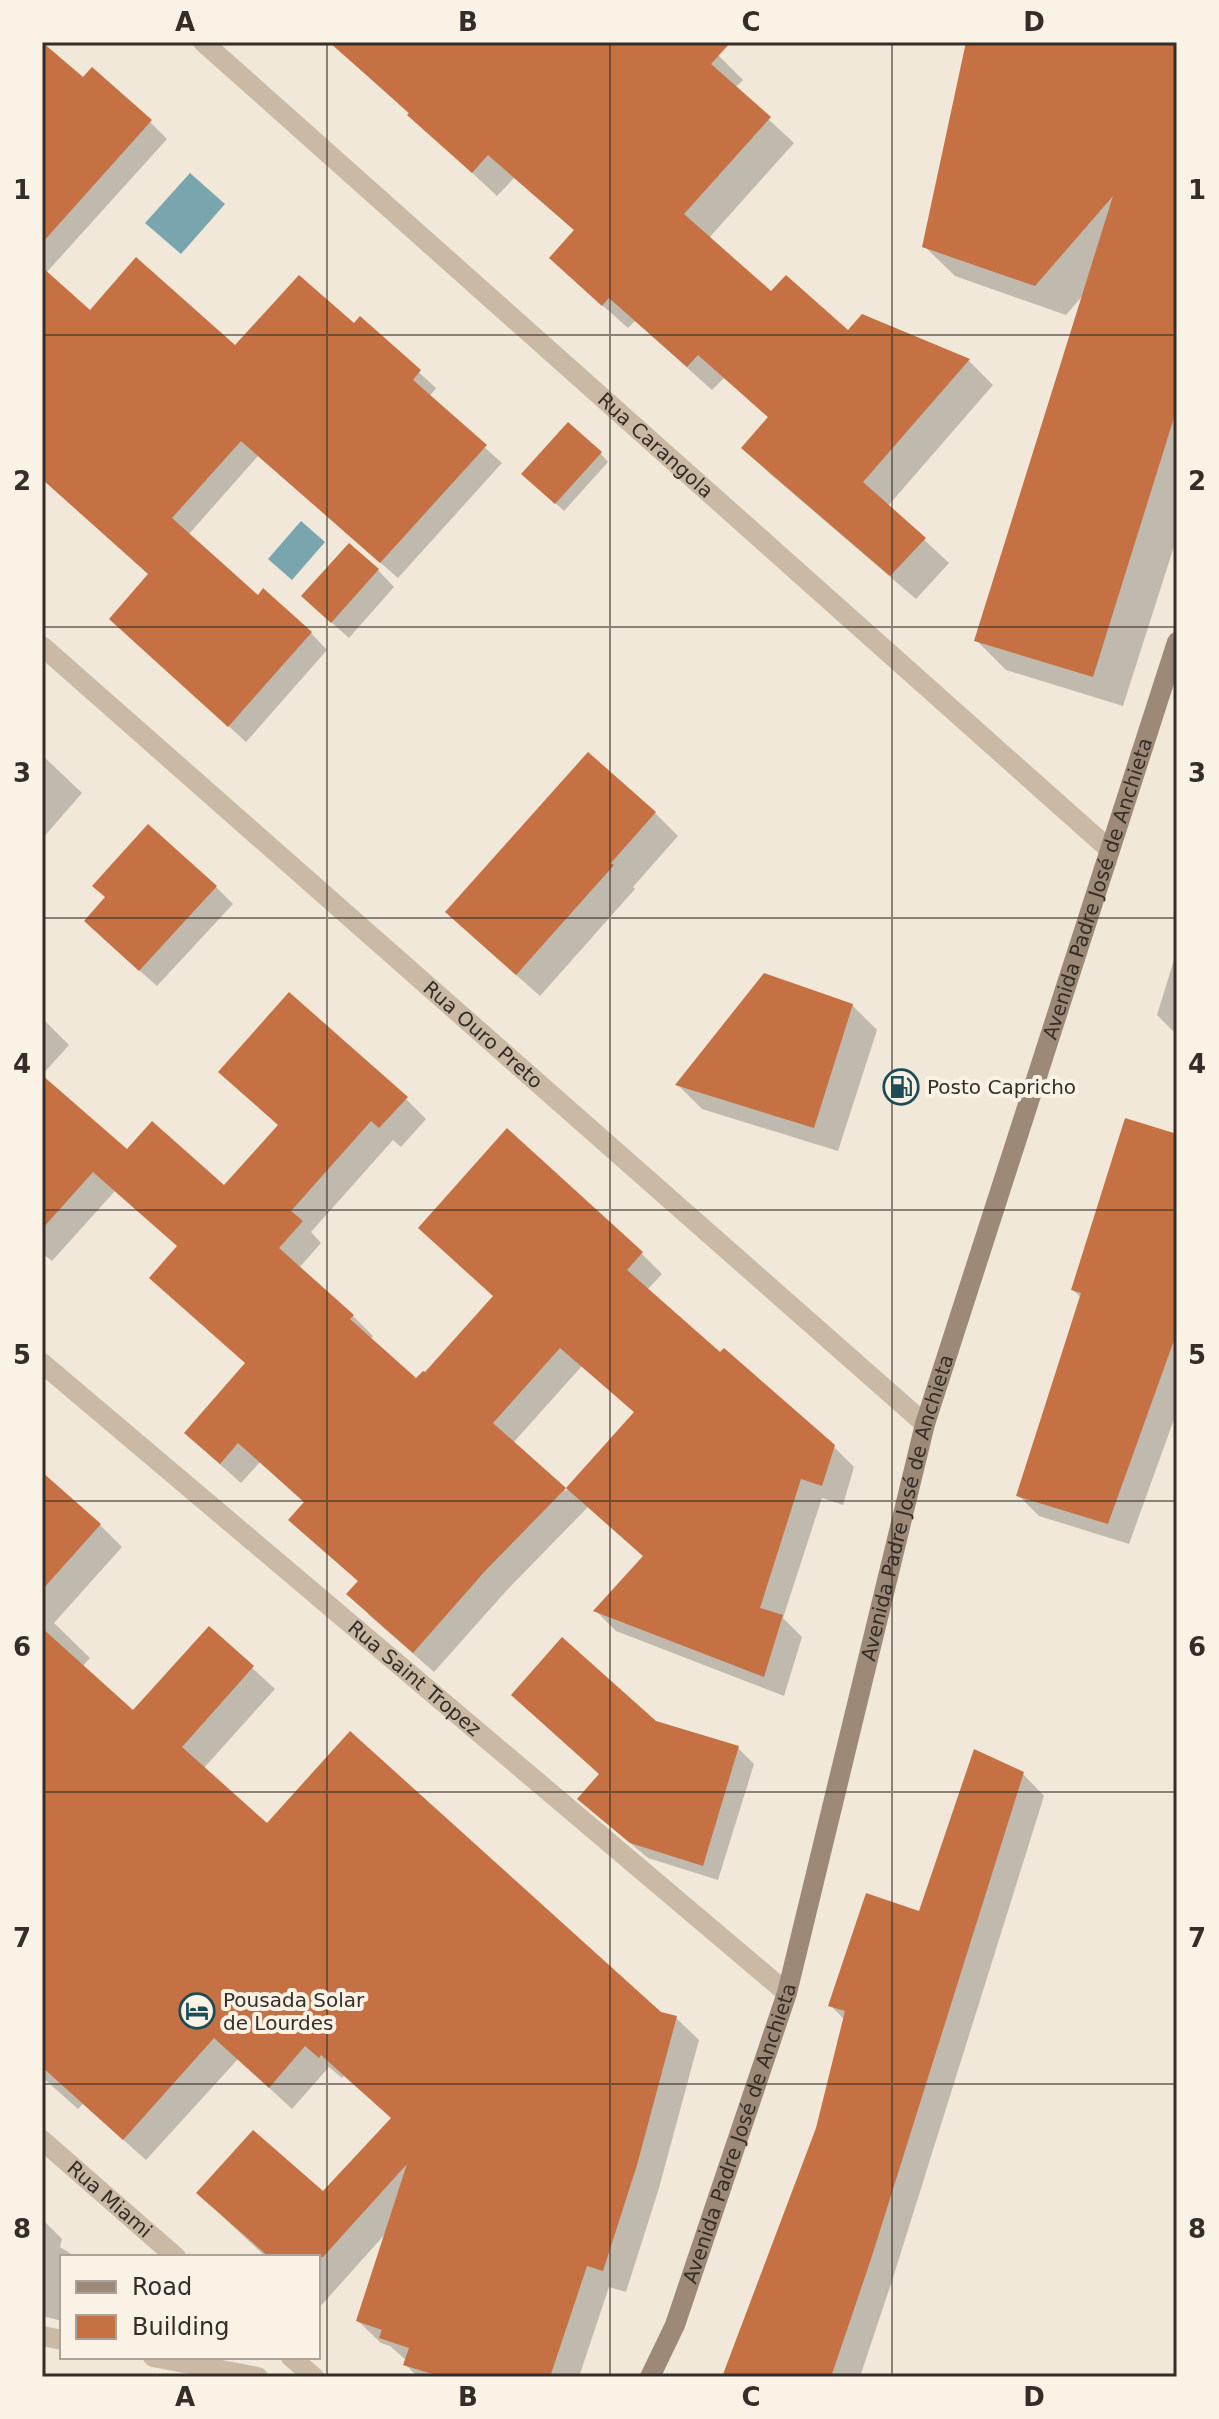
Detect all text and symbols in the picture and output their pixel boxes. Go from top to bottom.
text: A [175,7,195,37]
text: B [458,7,478,37]
text: C [741,7,761,37]
text: D [1023,7,1045,37]
text: 1 [13,175,31,205]
text: 1 [1188,175,1206,205]
street label: Rua Carangola [593,387,718,503]
text: 2 [13,466,31,496]
text: 2 [1188,466,1206,496]
street label: Avenida Padre José de Anchieta [1038,735,1157,1043]
text: 3 [13,758,31,788]
text: 3 [1188,758,1206,788]
street label: Rua Ouro Preto [419,976,548,1094]
text: 4 [13,1049,31,1079]
text: 4 [1188,1049,1206,1079]
fuel station icon: Posto Capricho [882,1068,920,1106]
place label: Posto Capricho [927,1075,1076,1099]
text: 5 [13,1340,31,1370]
text: 5 [1188,1340,1206,1370]
street label: Avenida Padre José de Anchieta [856,1352,959,1663]
street label: Rua Saint Tropez [343,1615,486,1741]
text: 6 [13,1632,31,1662]
text: 6 [1188,1632,1206,1662]
text: 7 [13,1923,31,1953]
text: 7 [1188,1923,1206,1953]
street label: Avenida Padre José de Anchieta [678,1981,801,2287]
place label: Pousada Solar de Lourdes [223,1988,365,2035]
hotel icon: Pousada Solar de Lourdes [178,1992,216,2030]
street label: Rua Miami [63,2156,157,2243]
text: 8 [13,2214,31,2244]
text: 8 [1188,2214,1206,2244]
legend [60,2255,320,2359]
text: Road [132,2273,192,2301]
text: Building [132,2313,229,2341]
text: A [175,2382,195,2412]
text: B [458,2382,478,2412]
text: C [741,2382,761,2412]
text: D [1023,2382,1045,2412]

